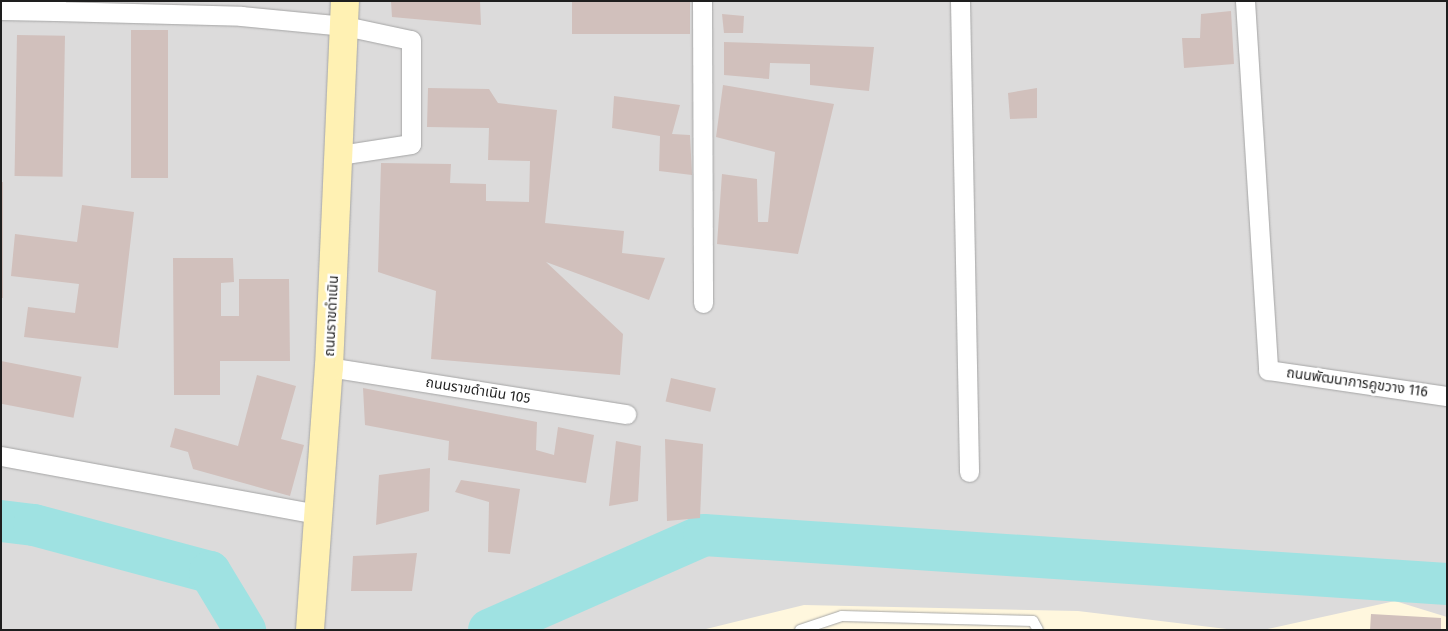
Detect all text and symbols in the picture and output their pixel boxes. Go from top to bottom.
street label: ถนนราขดำเนิน [321,275,343,357]
street label: ถนนพัฒนาการคูขวาง 116 [1285,365,1429,401]
street label: ถนนราขดำเนิน 105 [424,374,532,408]

